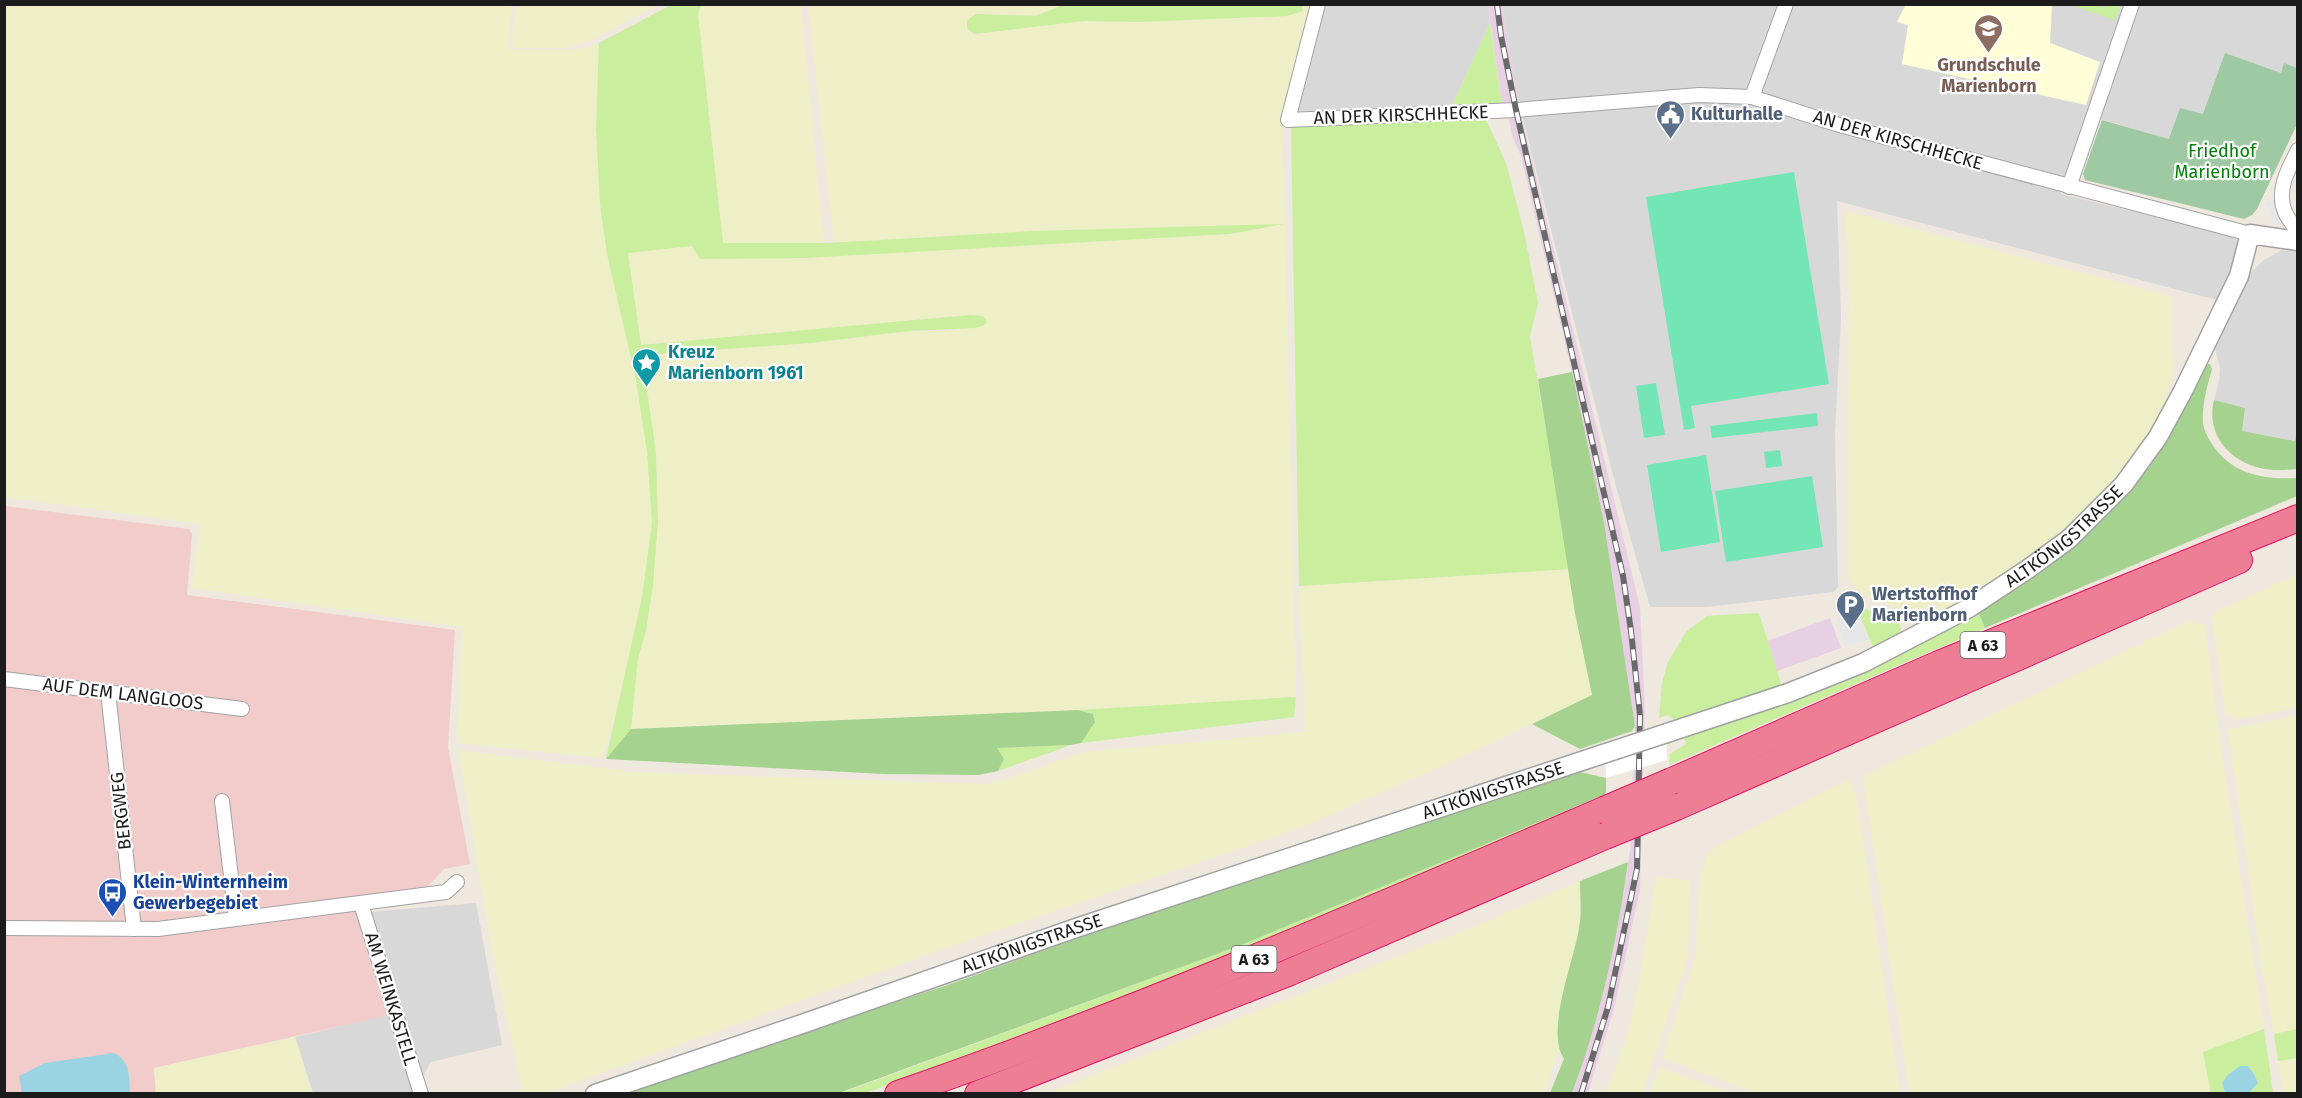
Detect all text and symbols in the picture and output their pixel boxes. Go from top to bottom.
school or university icon: Grundschule Marienborn [1973,12,2005,54]
place label: Grundschule Marienborn [1937,54,2041,97]
public building icon: Kulturhalle [1654,98,1686,140]
street label: AN DER KIRSCHHECKE [1313,101,1489,129]
place label: Kulturhalle [1691,103,1783,125]
street label: AN DER KIRSCHHECKE [1811,105,1985,175]
park label: Friedhof Marienborn [2175,140,2269,183]
place label: Kreuz Marienborn 1961 [668,341,804,384]
place icon: Kreuz Marienborn 1961 [631,346,663,388]
street label: ALTKÖNIGSTRASSE [2001,480,2128,592]
place label: Wertstoffhof Marienborn [1872,583,1979,626]
parking icon: Wertstoffhof Marienborn [1835,588,1867,630]
road number: A 63 [1960,632,2006,658]
street label: AUF DEM LANGLOOS [42,673,205,715]
street label: ALTKÖNIGSTRASSE [1419,757,1567,824]
street label: BERGWEG [106,771,136,851]
place label: Klein-Winternheim Gewerbegebiet [133,871,288,914]
bus stop icon: Klein-Winternheim Gewerbegebiet [96,876,128,918]
street label: ALTKÖNIGSTRASSE [958,909,1105,978]
street label: AM WEINKASTELL [360,930,422,1068]
road number: A 63 [1232,946,1276,972]

